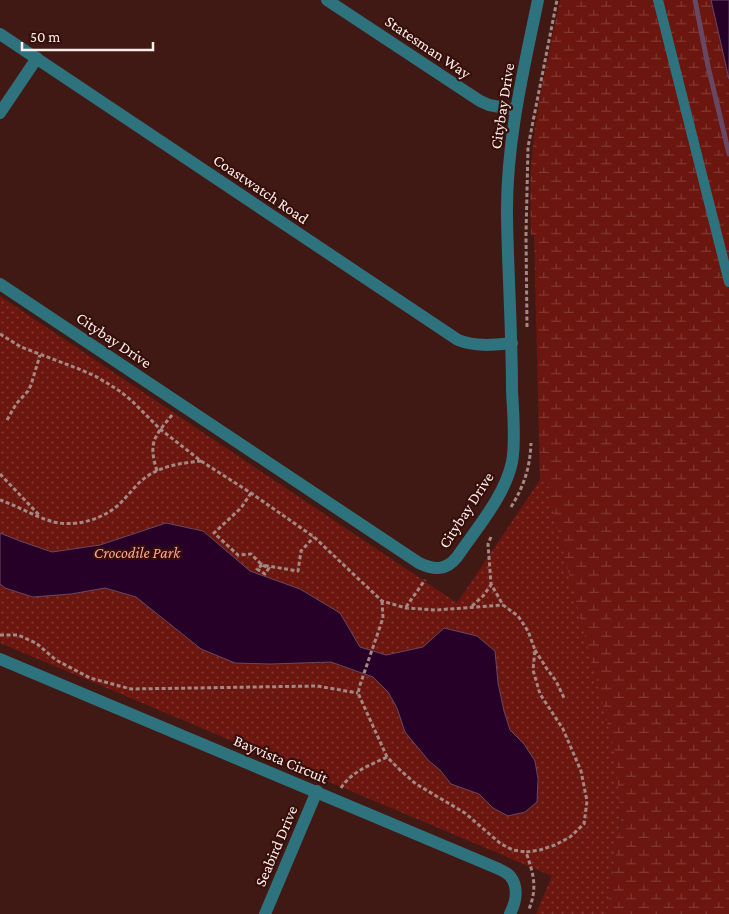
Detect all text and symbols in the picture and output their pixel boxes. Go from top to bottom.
street label: Statesman Way [382,12,474,83]
scale bar [22,20,154,52]
text: 50 m [30,29,60,45]
street label: Citybay Drive [487,62,518,150]
street label: Coastwatch Road [210,151,312,227]
street label: Citybay Drive [73,309,155,372]
street label: Citybay Drive [435,469,498,552]
park label: Crocodile Park [94,544,181,561]
street label: Bayvista Circuit [231,732,331,788]
street label: Seabird Drive [251,803,301,889]

